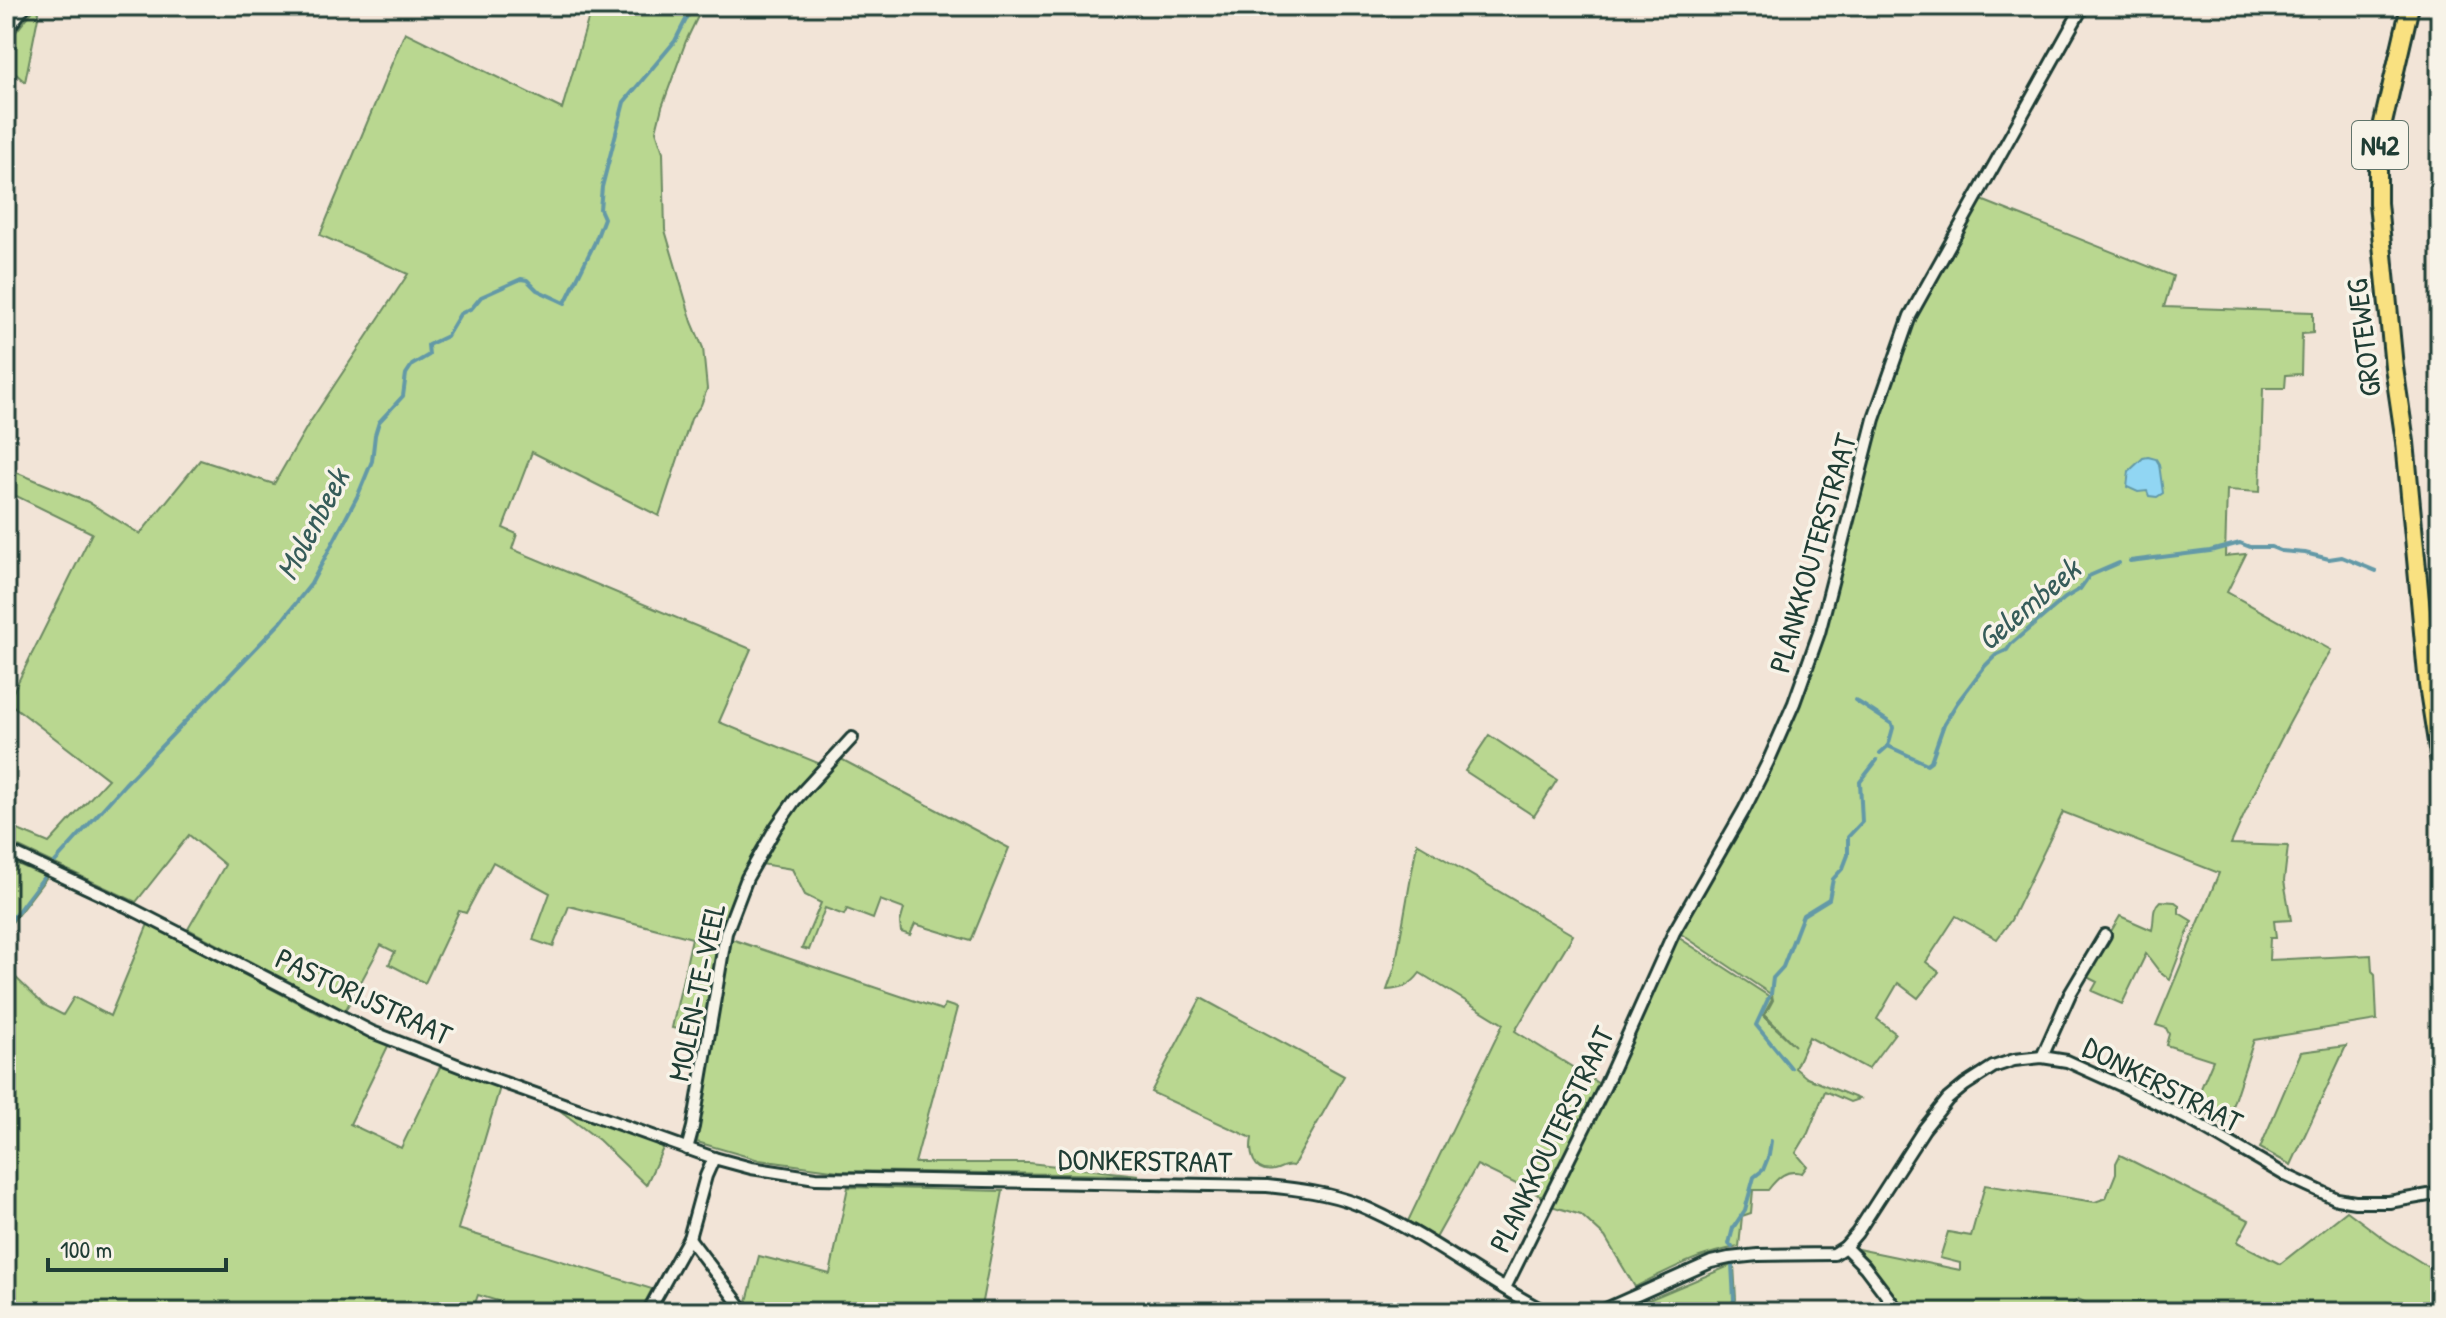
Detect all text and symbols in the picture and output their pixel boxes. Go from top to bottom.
road number: N42 [2352,121,2408,169]
street label: GROTEWEG [2336,276,2390,399]
street label: PLANKKOUTERSTRAAT [1759,428,1865,677]
water label: Molenbeek [265,459,360,587]
water label: Gelembeek [1967,546,2091,660]
street label: MOLEN-TE-VEEL [658,899,734,1085]
street label: PASTORIJSTRAAT [269,938,459,1055]
street label: PLANKKOUTERSTRAAT [1479,1019,1623,1259]
street label: DONKERSTRAAT [2076,1027,2251,1142]
street label: DONKERSTRAAT [1058,1138,1233,1182]
scale bar [48,1222,226,1272]
text: 100 m [60,1233,112,1265]

